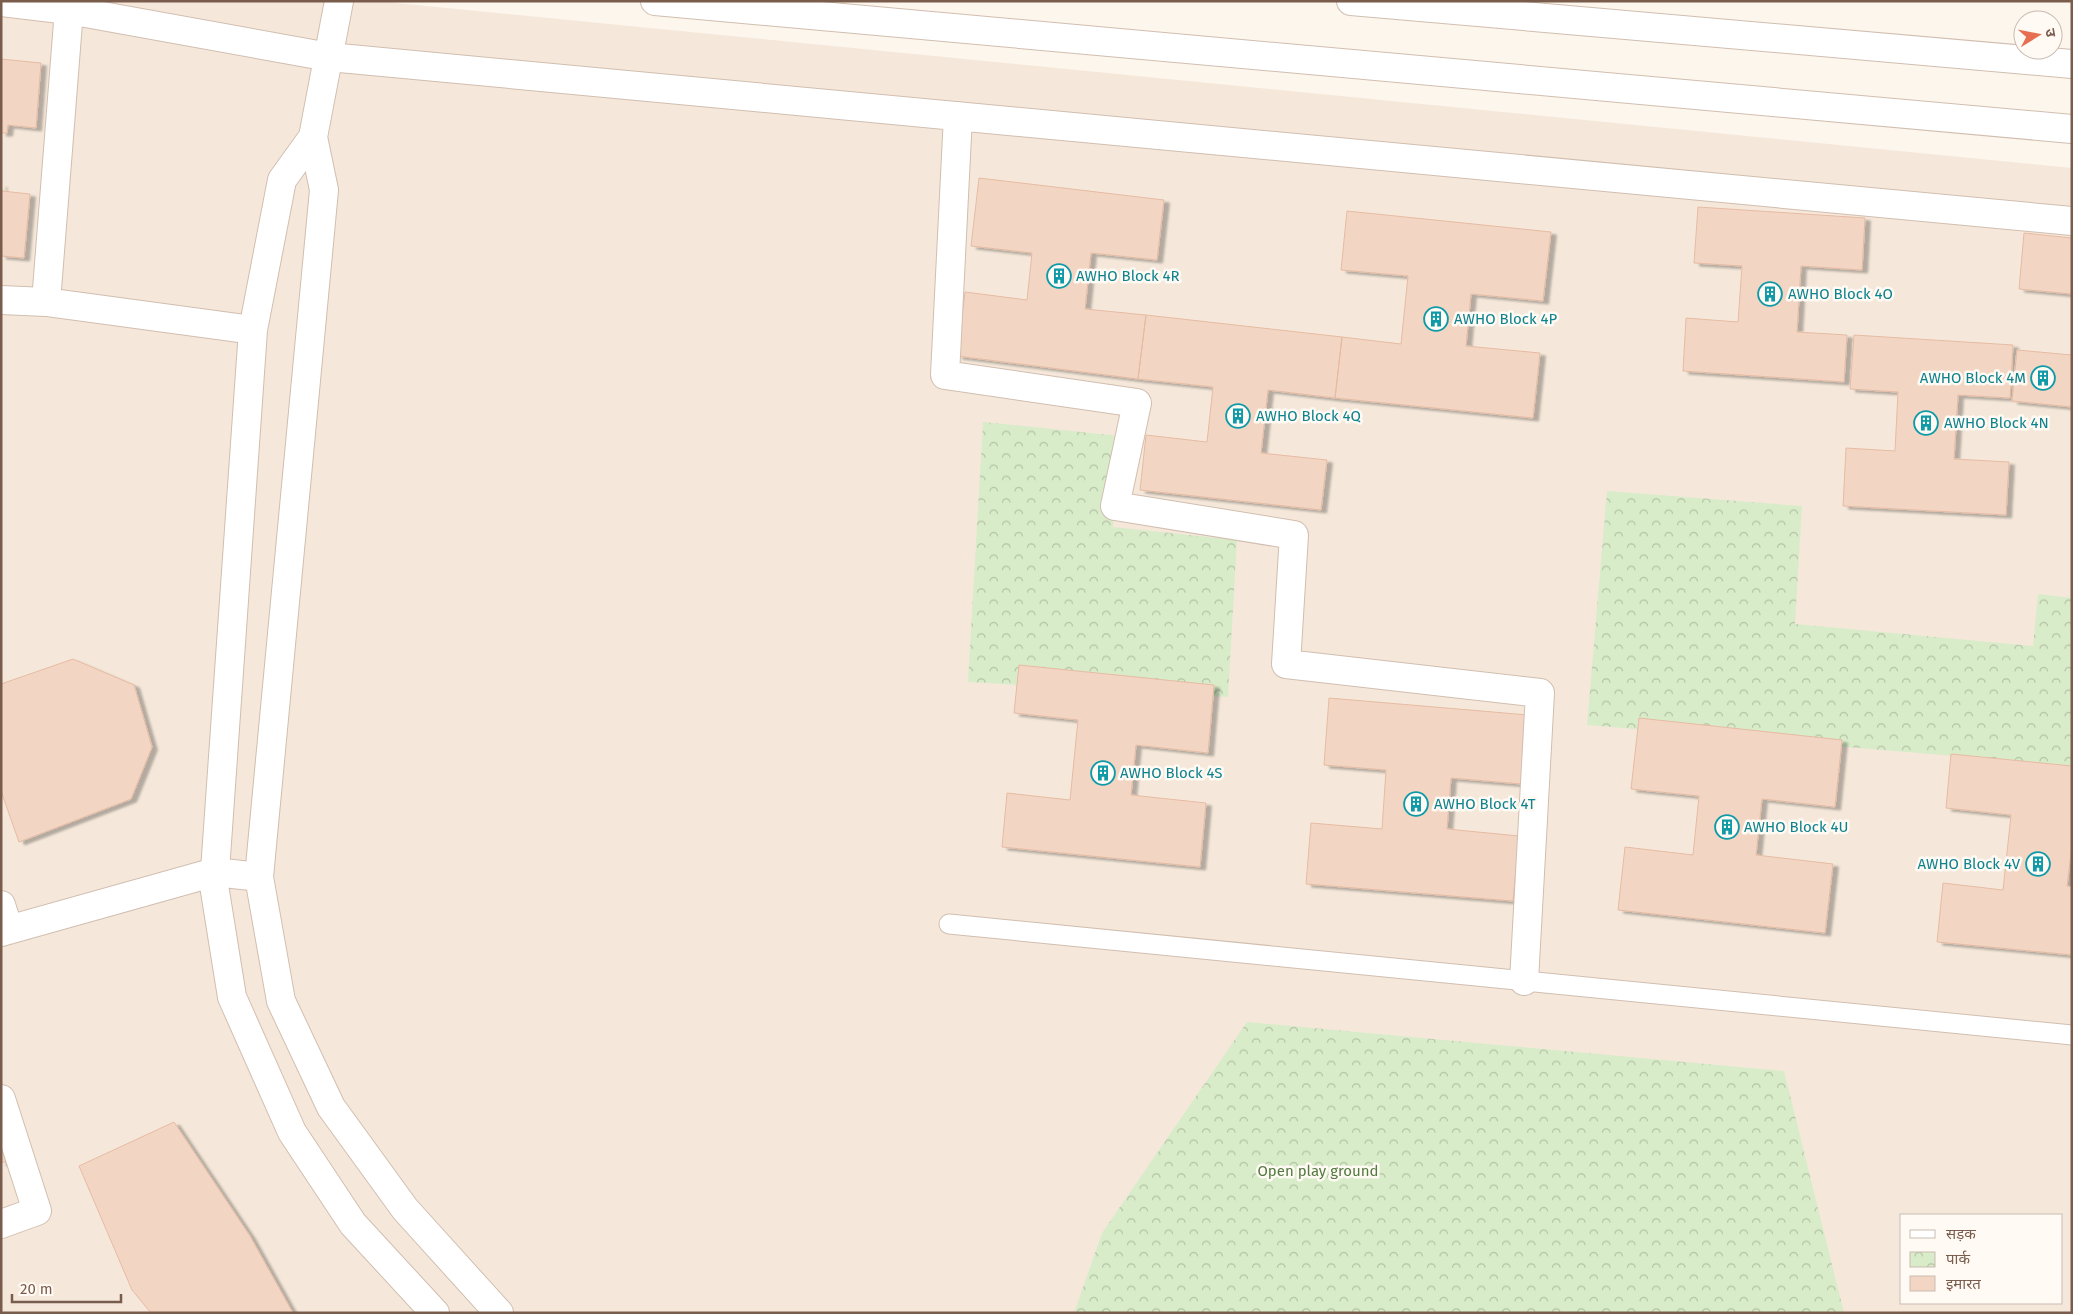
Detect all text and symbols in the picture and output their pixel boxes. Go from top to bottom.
north arrow [2013,10,2063,60]
text: उ [2041,27,2060,39]
building icon: AWHO Block 4R [1046,263,1072,289]
place label: AWHO Block 4R [1076,267,1180,285]
building icon: AWHO Block 4O [1757,281,1783,307]
place label: AWHO Block 4O [1788,285,1893,303]
building icon: AWHO Block 4P [1423,306,1449,332]
place label: AWHO Block 4P [1454,310,1558,328]
building icon: AWHO Block 4M [2030,365,2056,391]
place label: AWHO Block 4M [1920,369,2026,387]
building icon: AWHO Block 4Q [1225,403,1251,429]
place label: AWHO Block 4Q [1256,407,1361,425]
building icon: AWHO Block 4N [1913,410,1939,436]
place label: AWHO Block 4N [1944,414,2049,432]
building icon: AWHO Block 4S [1090,760,1116,786]
place label: AWHO Block 4S [1120,764,1222,782]
building icon: AWHO Block 4T [1403,791,1429,817]
place label: AWHO Block 4T [1434,795,1536,813]
building icon: AWHO Block 4U [1714,814,1740,840]
place label: AWHO Block 4U [1744,818,1848,836]
building icon: AWHO Block 4V [2025,851,2051,877]
place label: AWHO Block 4V [1917,855,2021,873]
park label: Open play ground [1257,1162,1379,1180]
legend [1900,1214,2063,1304]
text: सड़क [1946,1225,1976,1243]
text: पार्क [1946,1250,1970,1268]
scale bar [12,1272,121,1304]
text: इमारत [1946,1275,1981,1293]
text: 20 m [20,1280,53,1298]

